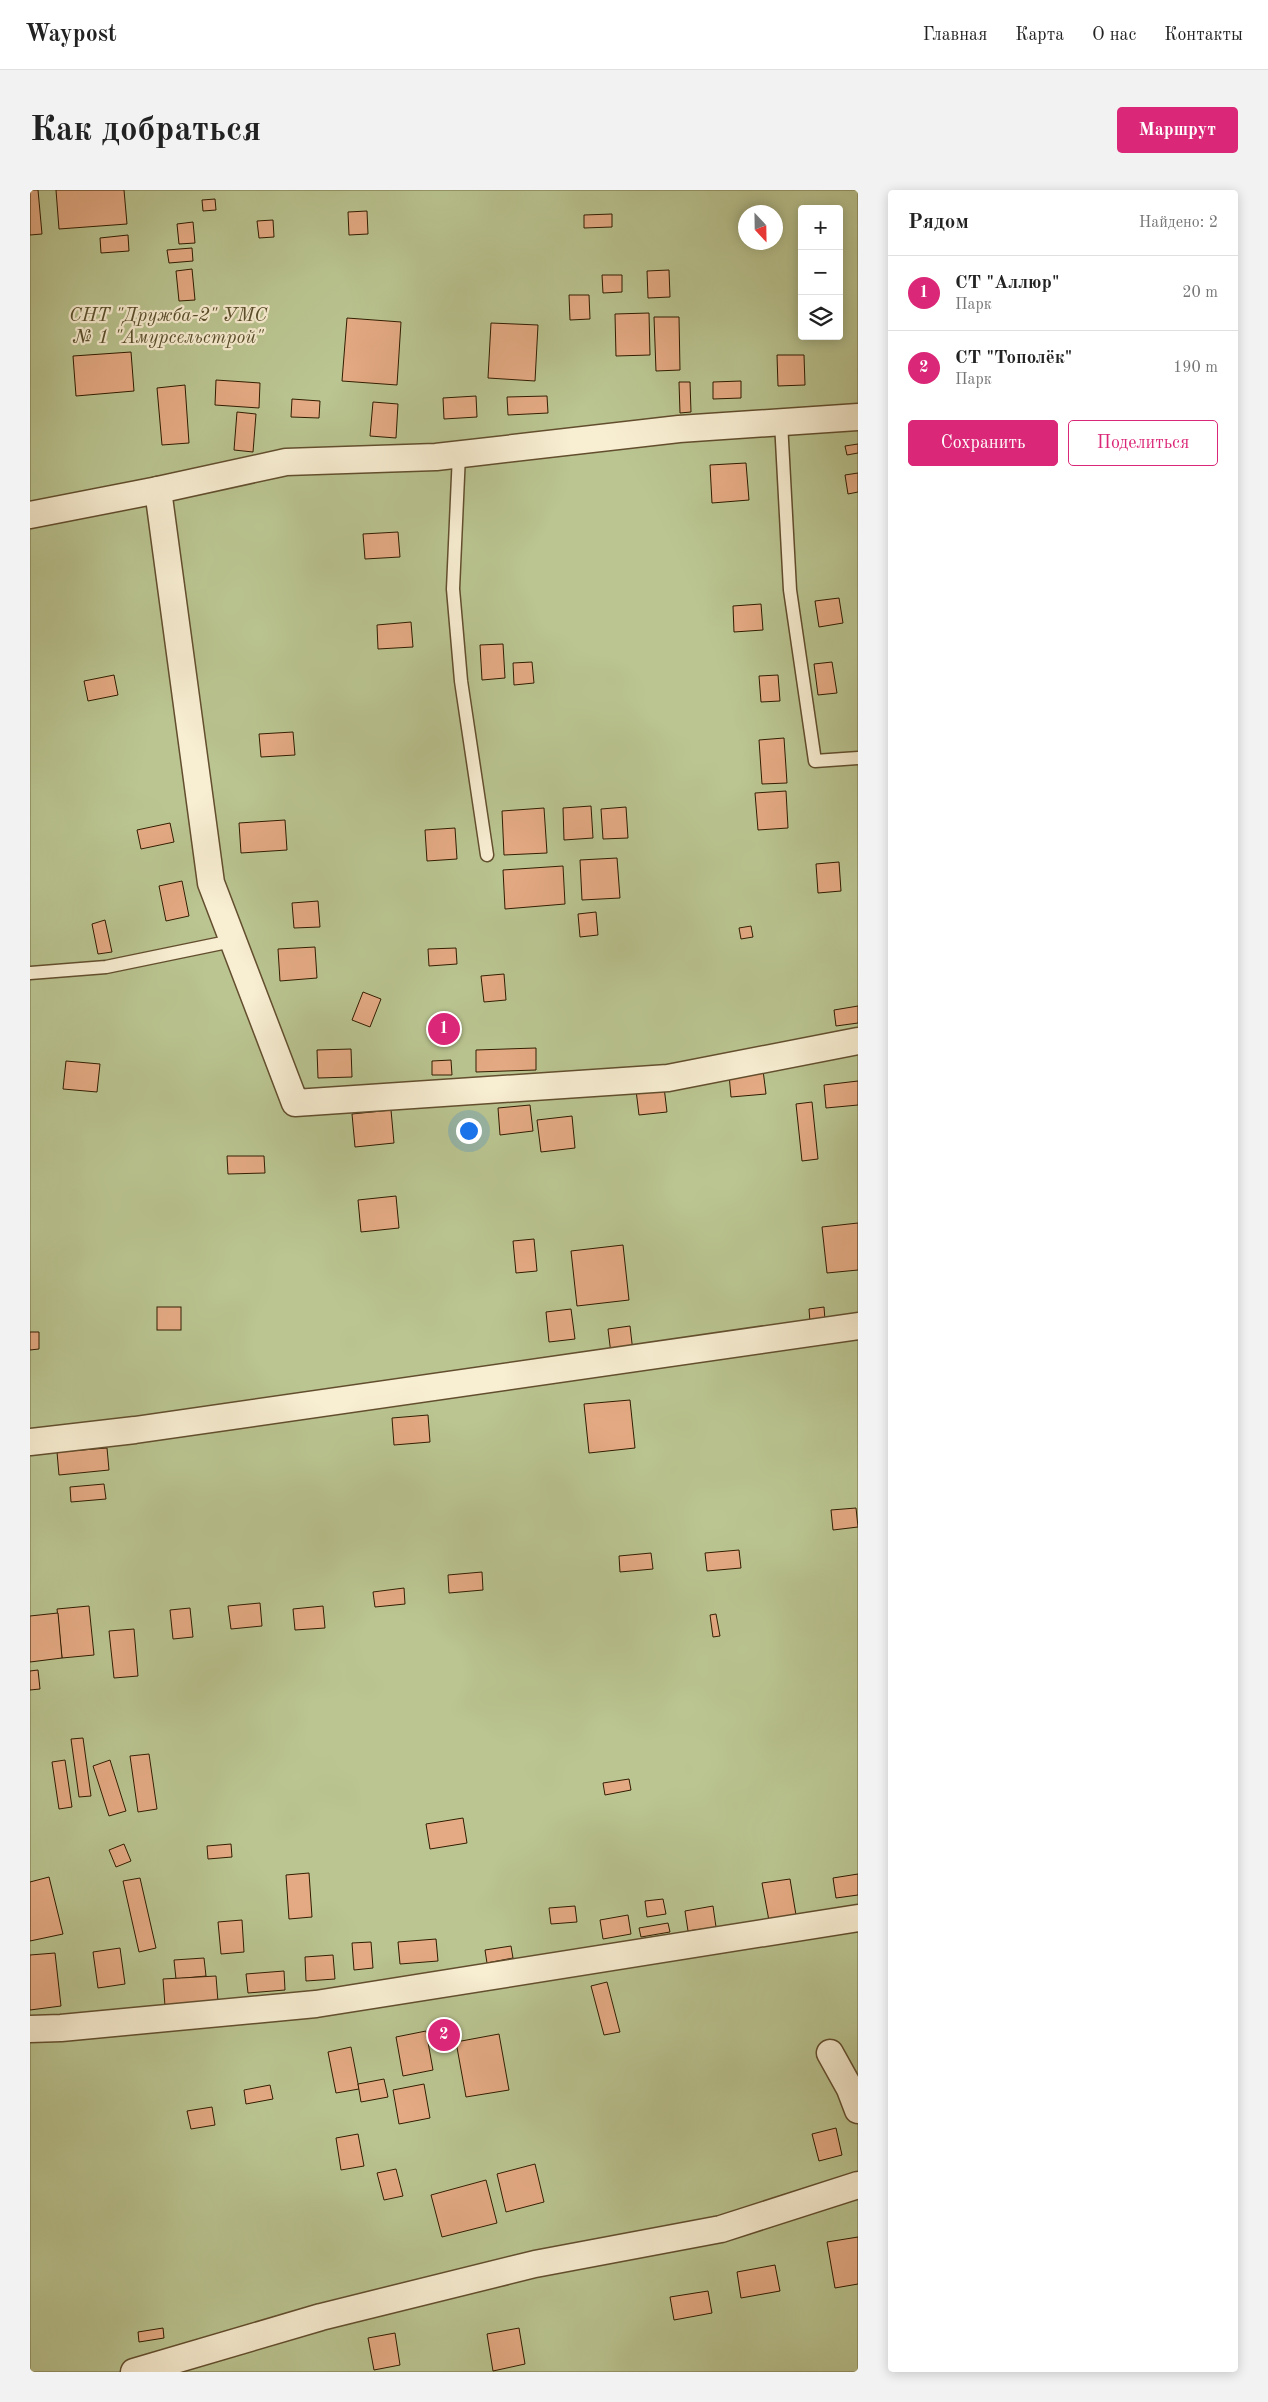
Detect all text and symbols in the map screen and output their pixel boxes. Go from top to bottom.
text: Waypost [25,23,117,47]
text: Главная [923,26,987,44]
text: Карта [1015,26,1064,44]
text: О нас [1092,26,1136,44]
text: Контакты [1164,26,1243,44]
button: Маршрут [1117,107,1238,153]
text: Как добраться [30,113,261,148]
north arrow [738,205,783,250]
map controls [798,205,843,340]
button: + [798,205,843,250]
text: Рядом [908,212,969,233]
text: Найдено: 2 [1139,215,1218,231]
button: − [798,250,843,295]
text: СТ "Аллюр" [955,274,1059,293]
text: 1 [919,285,929,301]
text: 20 m [1182,285,1218,301]
button: layers [798,295,843,340]
text: Парк [955,297,992,313]
park label: СНТ "Дружба-2" УМС № 1 "Амурсельстрой" [69,306,268,348]
text: СТ "Тополёк" [955,349,1072,368]
text: 2 [919,360,929,376]
text: 190 m [1173,360,1218,376]
text: Парк [955,372,992,388]
button: Сохранить [908,420,1058,466]
button: Поделиться [1068,420,1218,466]
pin: 1 [428,1010,460,1048]
your location [456,1118,482,1144]
pin: 2 [428,2016,460,2054]

